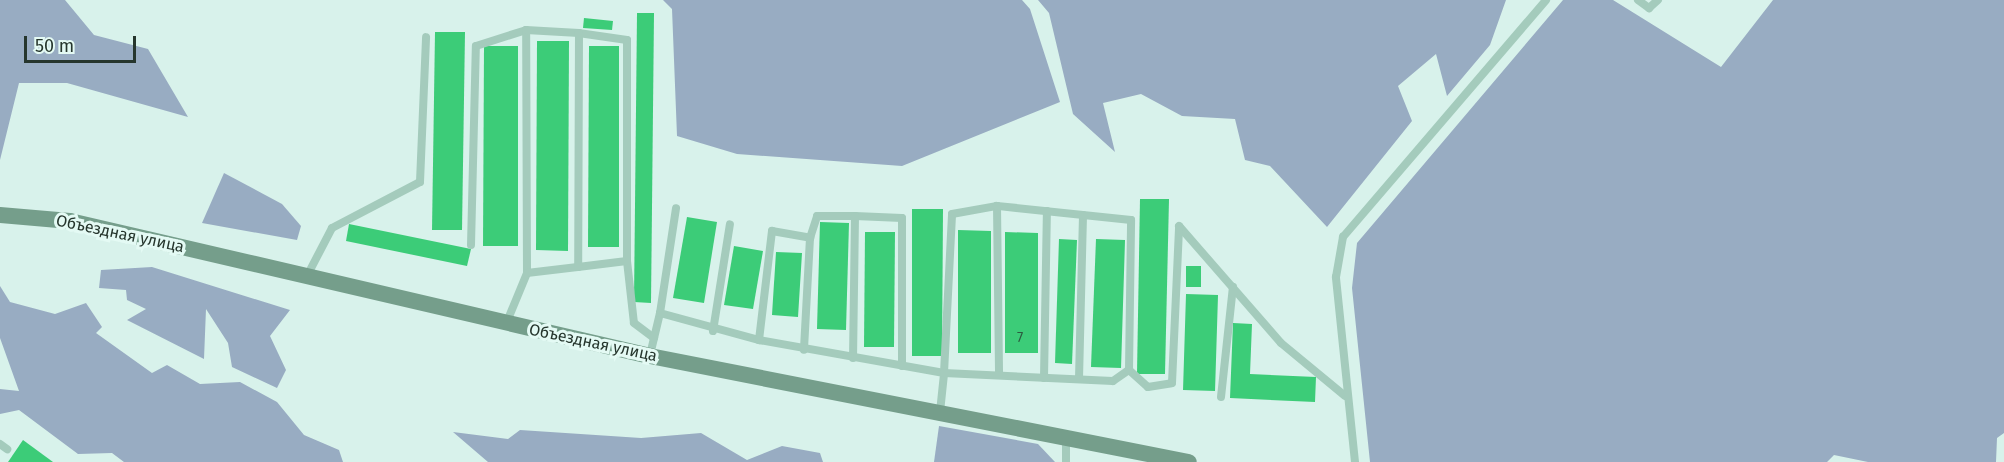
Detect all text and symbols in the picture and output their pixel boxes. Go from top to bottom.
scale bar [27,24,140,62]
text: 50 m [35,35,74,57]
street label: Объездная улица [54,211,186,257]
street label: Объездная улица [527,320,659,366]
house number: 7 [1017,330,1023,346]

